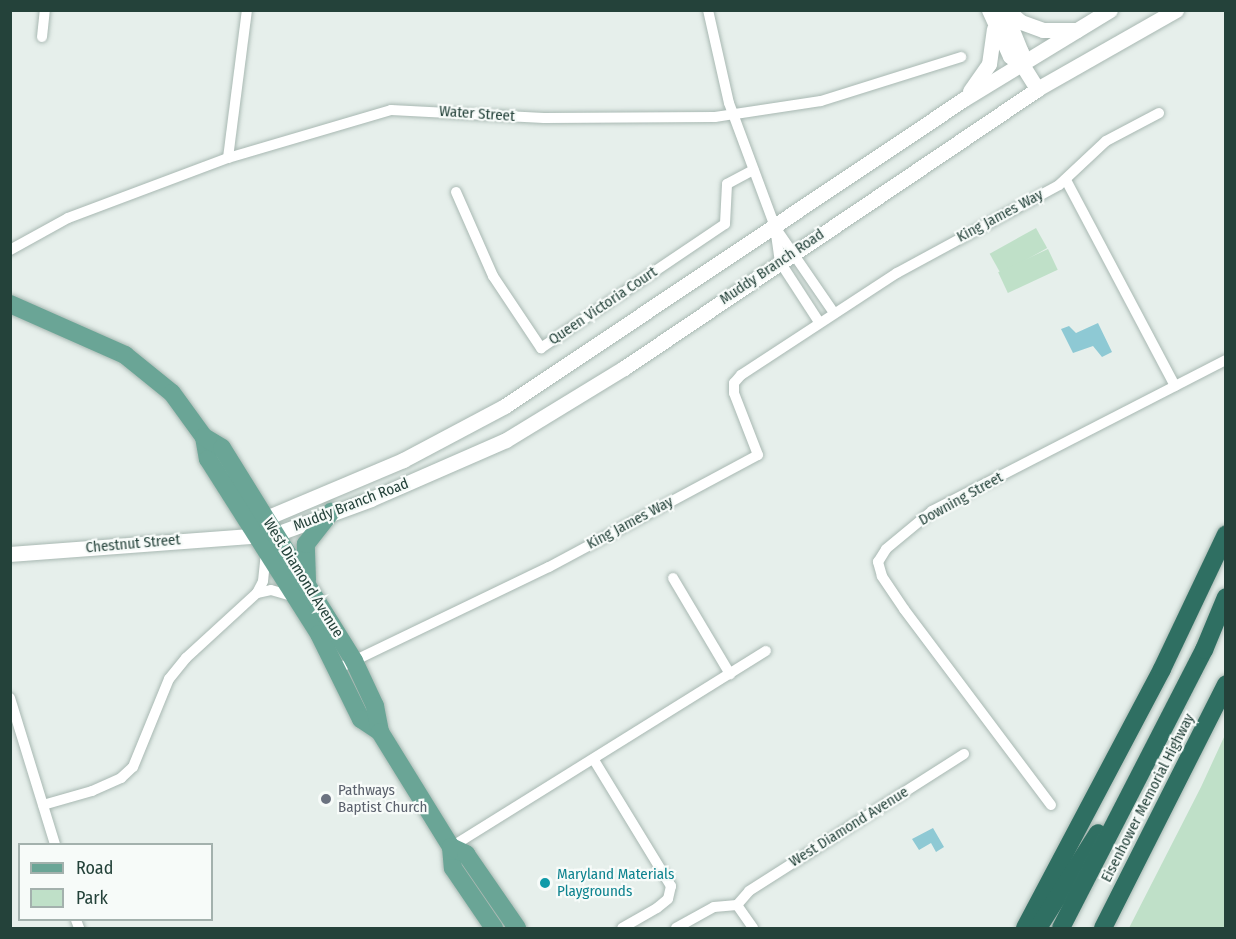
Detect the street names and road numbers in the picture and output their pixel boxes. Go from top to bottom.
street label: Water Street [439,102,515,126]
street label: King James Way [954,186,1046,246]
street label: Muddy Branch Road [716,225,828,309]
street label: Queen Victoria Court [545,263,661,349]
street label: Downing Street [916,468,1006,530]
street label: Muddy Branch Road [291,475,411,535]
street label: King James Way [584,493,676,553]
street label: West Diamond Avenue [259,515,347,641]
street label: Chestnut Street [85,531,181,557]
street label: Eisenhower Memorial Highway [1098,711,1198,885]
street label: West Diamond Avenue [786,783,912,871]

